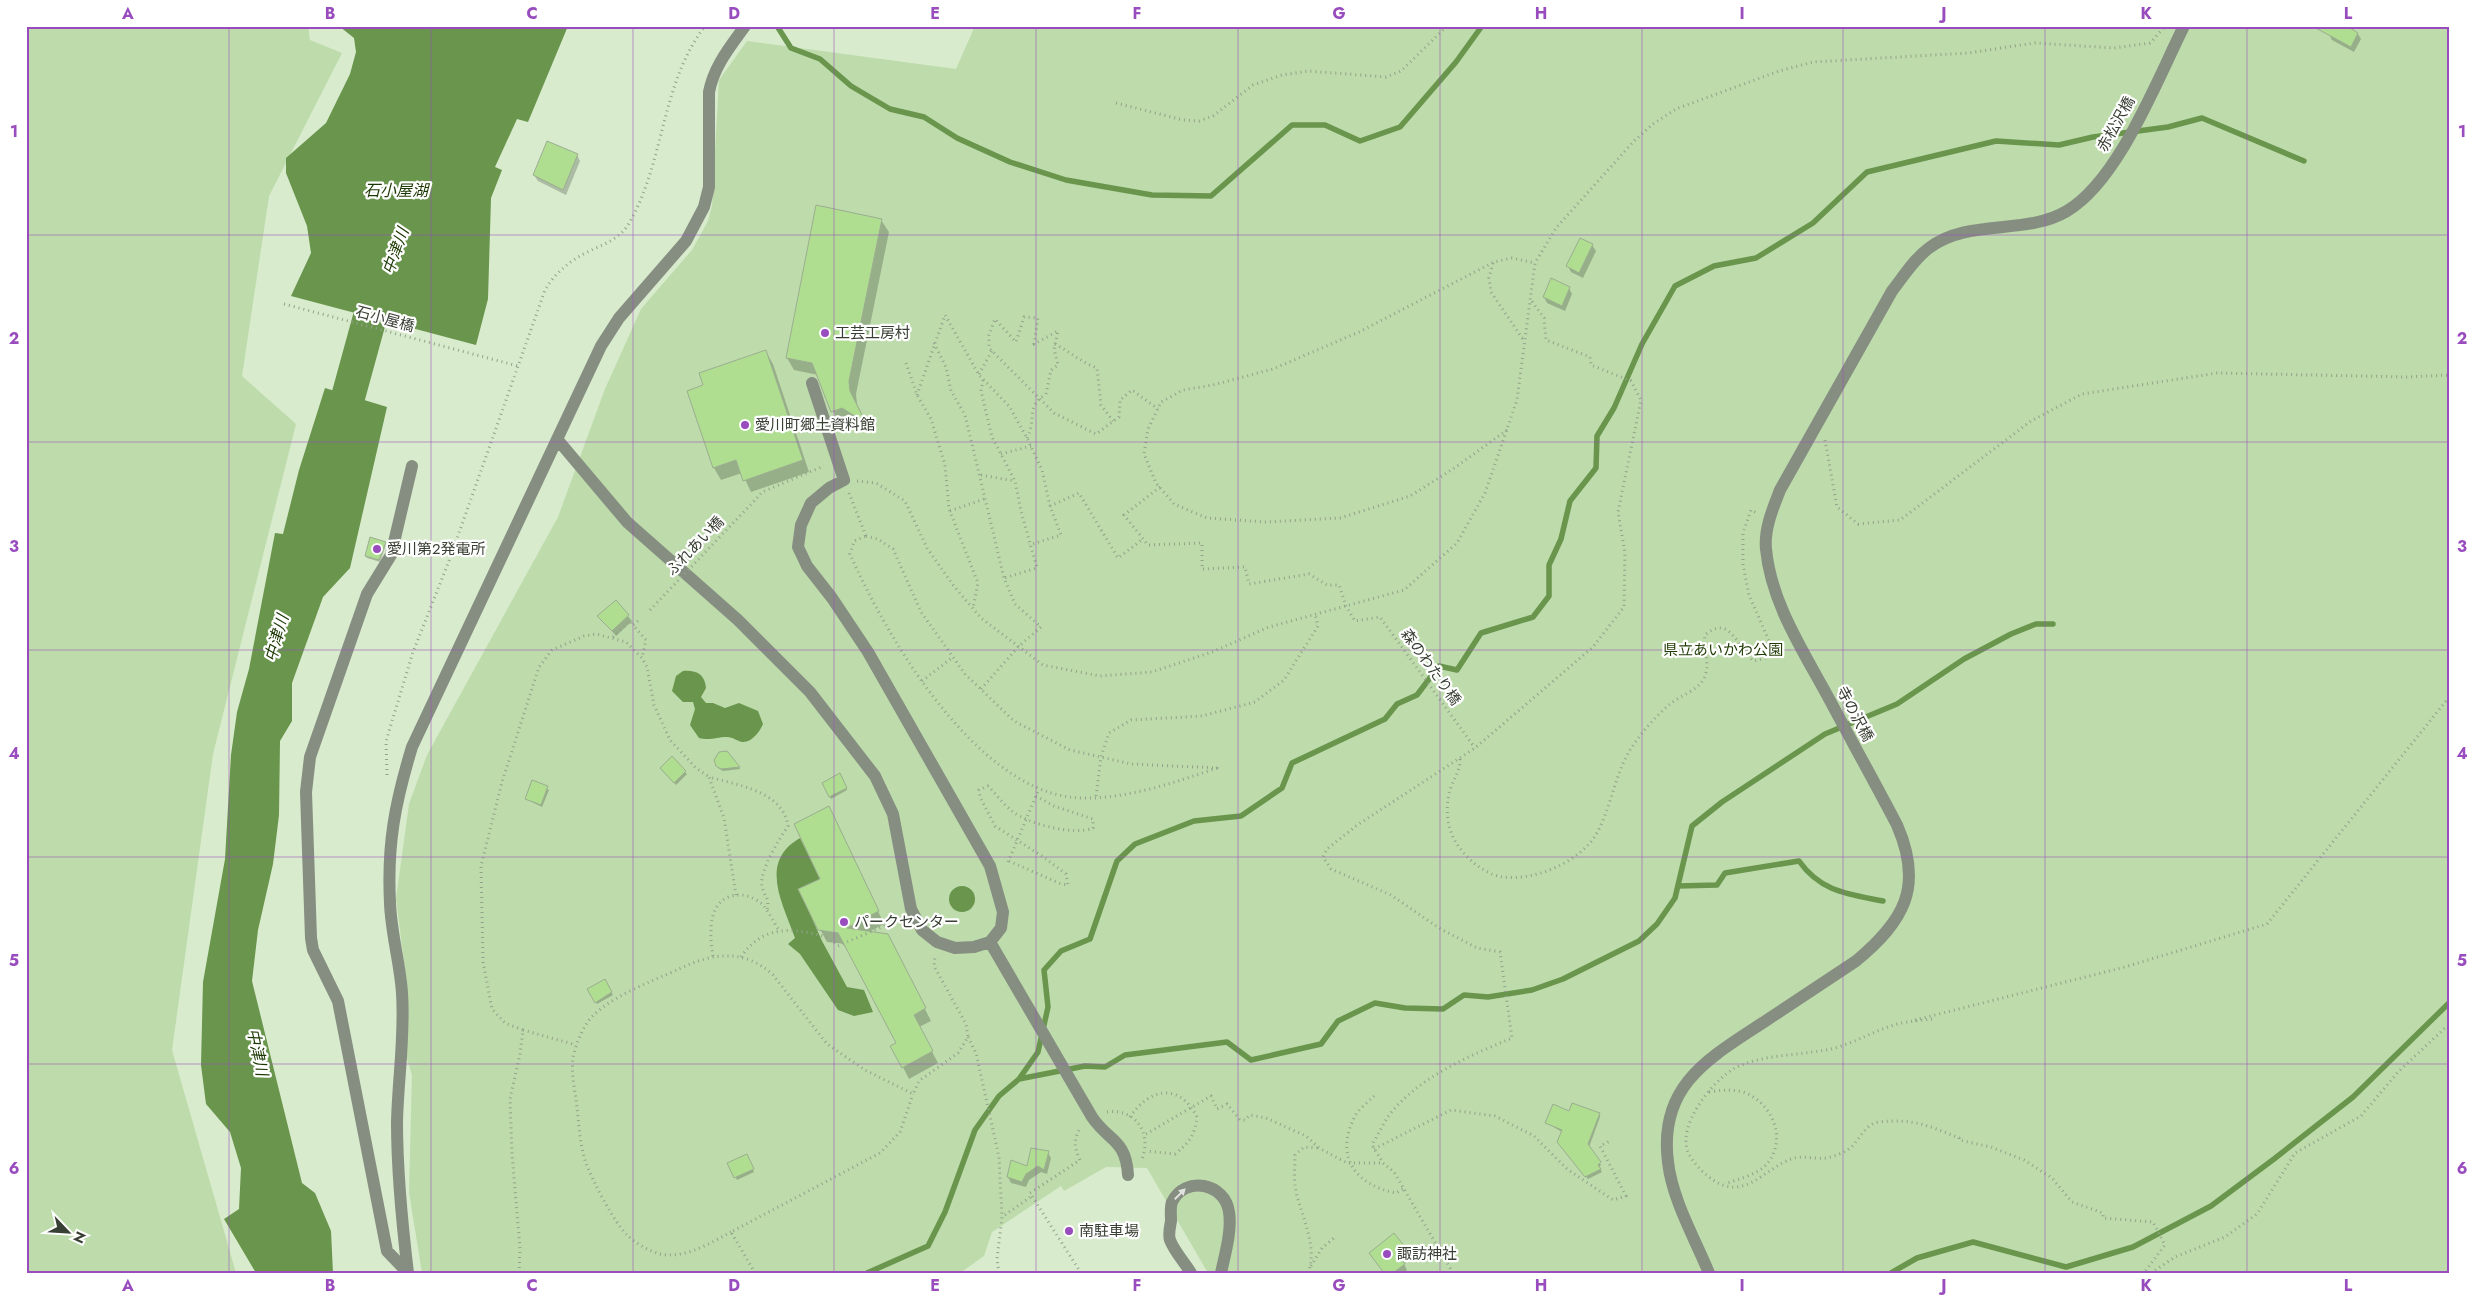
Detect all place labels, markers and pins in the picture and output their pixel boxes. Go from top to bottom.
place label: 工芸工房村 [835,322,910,344]
marker: 工芸工房村 [819,327,831,339]
place label: 愛川町郷土資料館 [755,414,875,436]
marker: 愛川町郷土資料館 [739,419,751,431]
place label: 愛川第2発電所 [387,538,486,560]
marker: 愛川第2発電所 [371,543,383,555]
place label: パークセンター [854,911,959,933]
marker: パークセンター [838,916,850,928]
place label: 南駐車場 [1079,1220,1139,1242]
marker: 南駐車場 [1063,1225,1075,1237]
place label: 諏訪神社 [1397,1243,1457,1265]
marker: 諏訪神社 [1381,1248,1393,1260]

